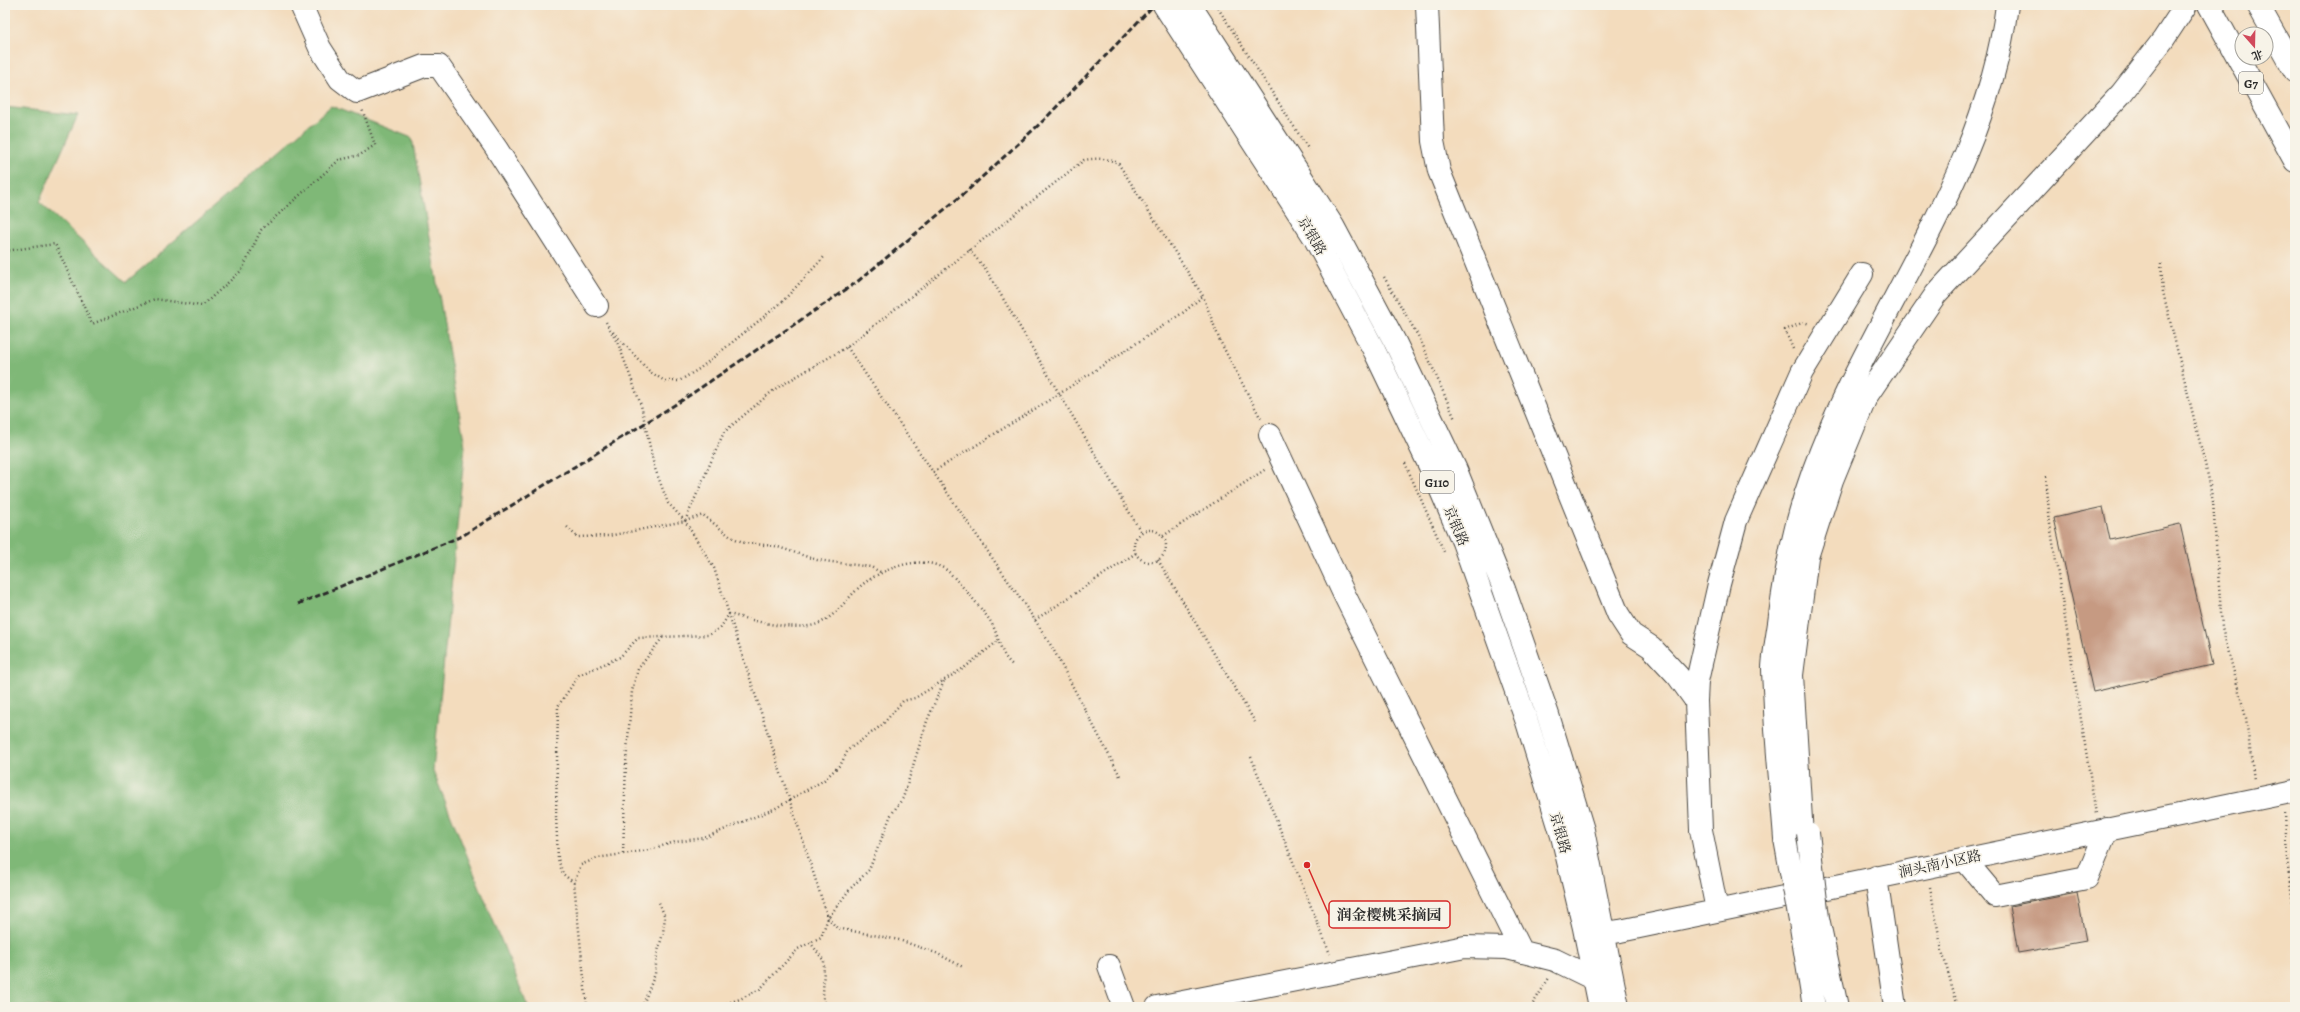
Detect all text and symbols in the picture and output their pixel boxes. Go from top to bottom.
north arrow [2234,26,2274,66]
text: 北 [2250,46,2265,64]
road number: G7 [2239,72,2263,94]
street label: 京银路 [1293,213,1331,259]
road number: G110 [1420,471,1454,493]
street label: 京银路 [1439,503,1473,549]
street label: 京银路 [1545,810,1575,856]
street label: 涧头南小区路 [1897,846,1983,882]
callout: 润金樱桃采摘园 [1329,901,1450,928]
text: 润金樱桃采摘园 [1336,905,1442,925]

